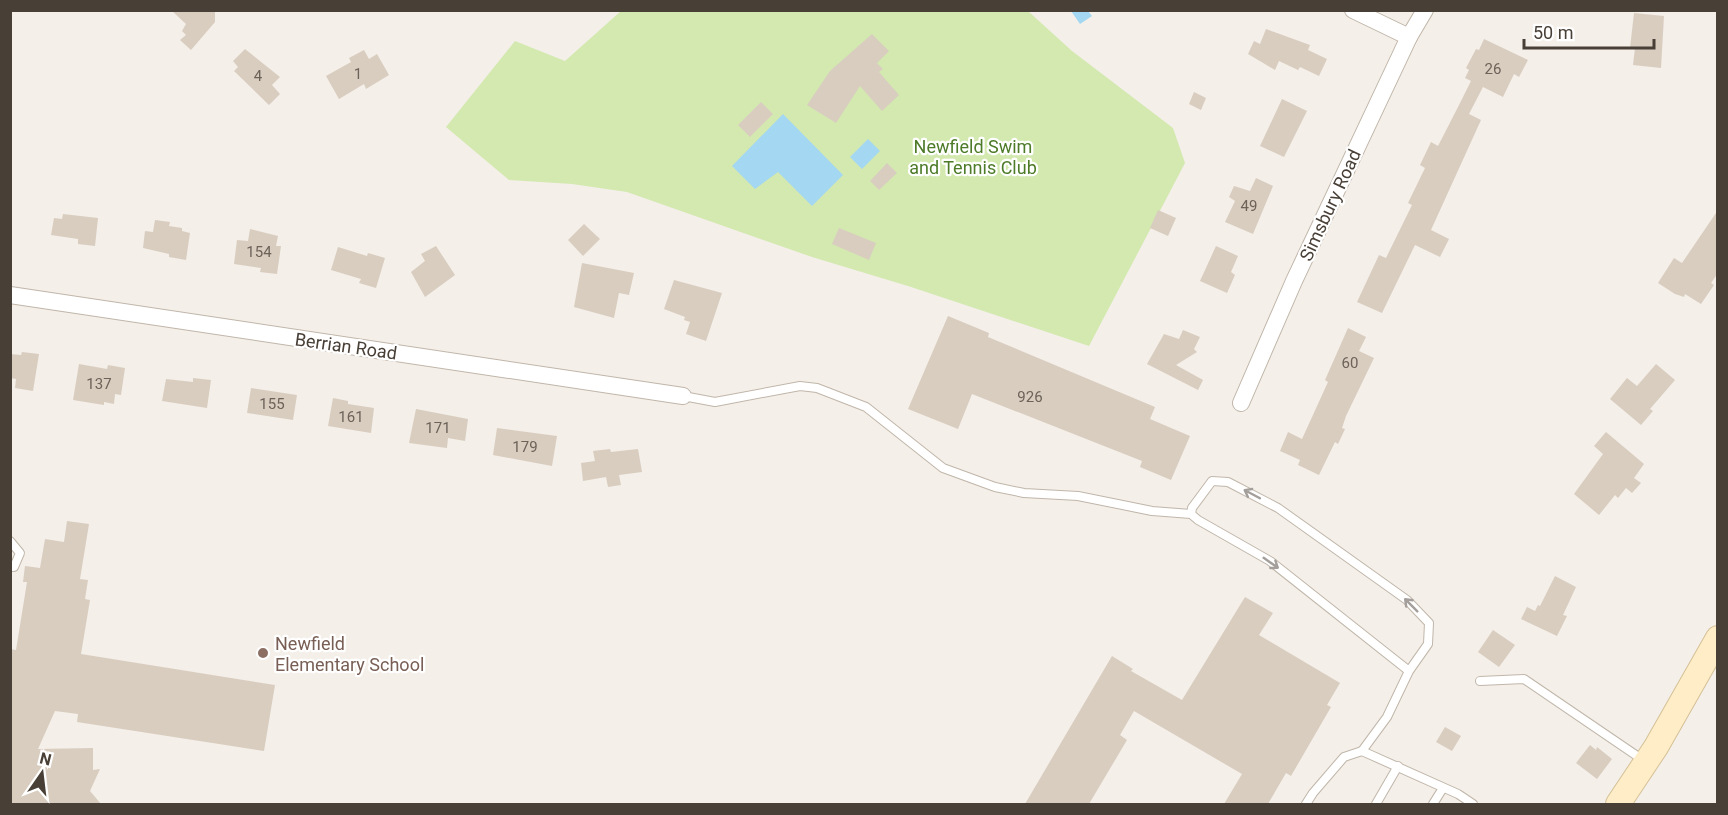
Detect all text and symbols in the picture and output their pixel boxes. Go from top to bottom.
scale bar [1524,12,1654,50]
text: 50 m [1533,22,1573,43]
house number: 26 [1485,60,1501,78]
house number: 1 [354,65,362,83]
house number: 4 [254,67,263,85]
park label: Newfield Swim and Tennis Club [909,136,1037,178]
street label: Simsbury Road [1295,146,1365,264]
house number: 49 [1241,197,1257,215]
house number: 154 [246,243,272,261]
street label: Berrian Road [294,328,398,364]
house number: 60 [1342,354,1358,372]
house number: 137 [86,375,112,393]
house number: 926 [1017,388,1043,406]
house number: 155 [259,395,285,413]
house number: 161 [338,408,364,426]
house number: 171 [425,419,451,437]
house number: 179 [512,438,538,456]
one-way arrow [1243,488,1261,499]
one-way arrow [1263,557,1279,569]
one-way arrow [1404,598,1419,612]
place label: Newfield Elementary School [275,633,424,675]
marker: Newfield Elementary School [256,646,270,660]
north arrow [12,743,72,803]
text: N [38,748,53,770]

